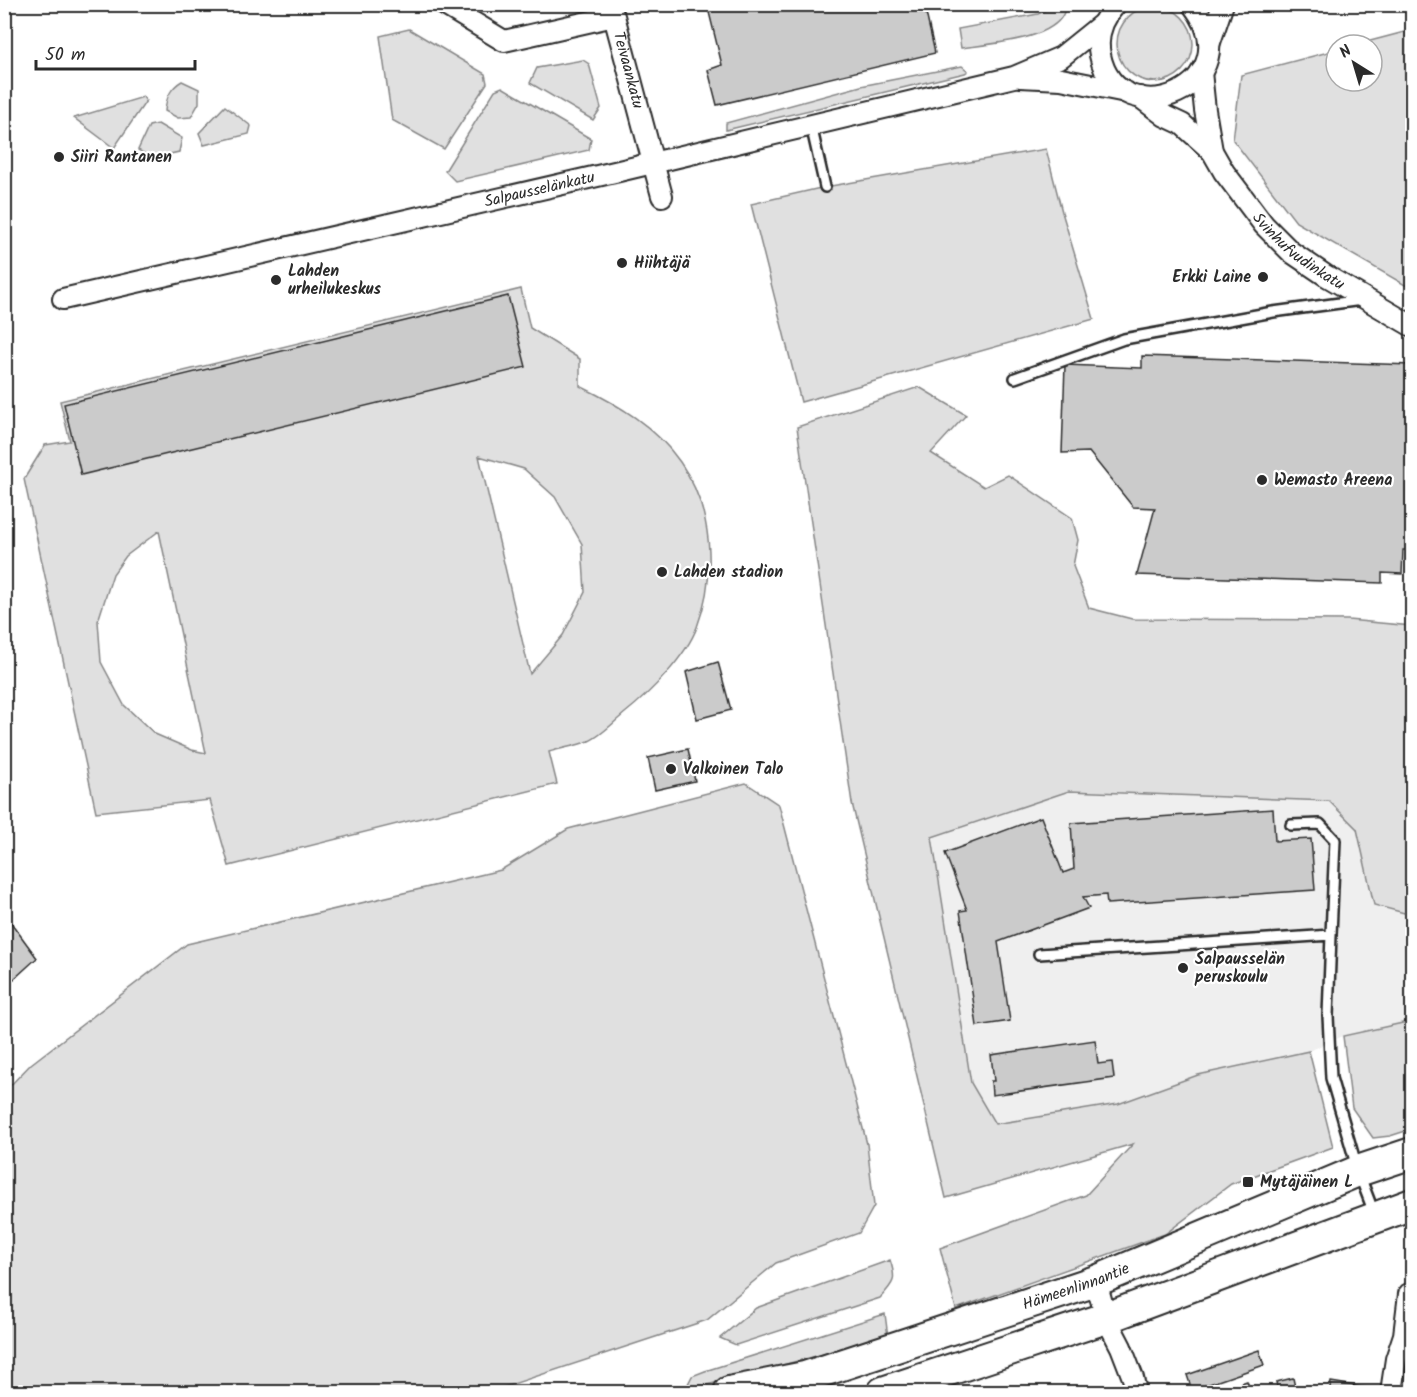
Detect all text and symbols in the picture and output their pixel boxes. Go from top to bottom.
street label: Teivaankatu [606,29,651,112]
scale bar [36,33,195,71]
north arrow [1324,33,1384,93]
text: N [1334,39,1357,65]
text: 50 m [45,41,85,70]
place label: Siiri Rantanen [71,145,172,170]
marker: Siiri Rantanen [52,150,66,164]
street label: Salpausselänkatu [482,164,598,214]
street label: Svinhufvudinkatu [1246,207,1350,297]
place label: Hiihtäjä [634,251,691,276]
marker: Hiihtäjä [615,256,629,270]
place label: Lahden urheilukeskus [288,259,381,302]
place label: Erkki Laine [1173,265,1251,290]
marker: Erkki Laine [1256,270,1270,284]
marker: Lahden urheilukeskus [269,273,283,287]
place label: Wemasto Areena [1274,468,1392,493]
marker: Wemasto Areena [1255,473,1269,487]
place label: Lahden stadion [674,560,783,585]
marker: Lahden stadion [655,565,669,579]
place label: Valkoinen Talo [683,757,783,782]
marker: Valkoinen Talo [664,762,678,776]
place label: Salpausselän peruskoulu [1194,947,1285,990]
marker: Salpausselän peruskoulu [1176,961,1190,975]
place label: Mytäjäinen L [1260,1170,1353,1195]
marker: Mytäjäinen L [1241,1175,1255,1189]
street label: Hämeenlinnantie [1019,1256,1133,1317]

